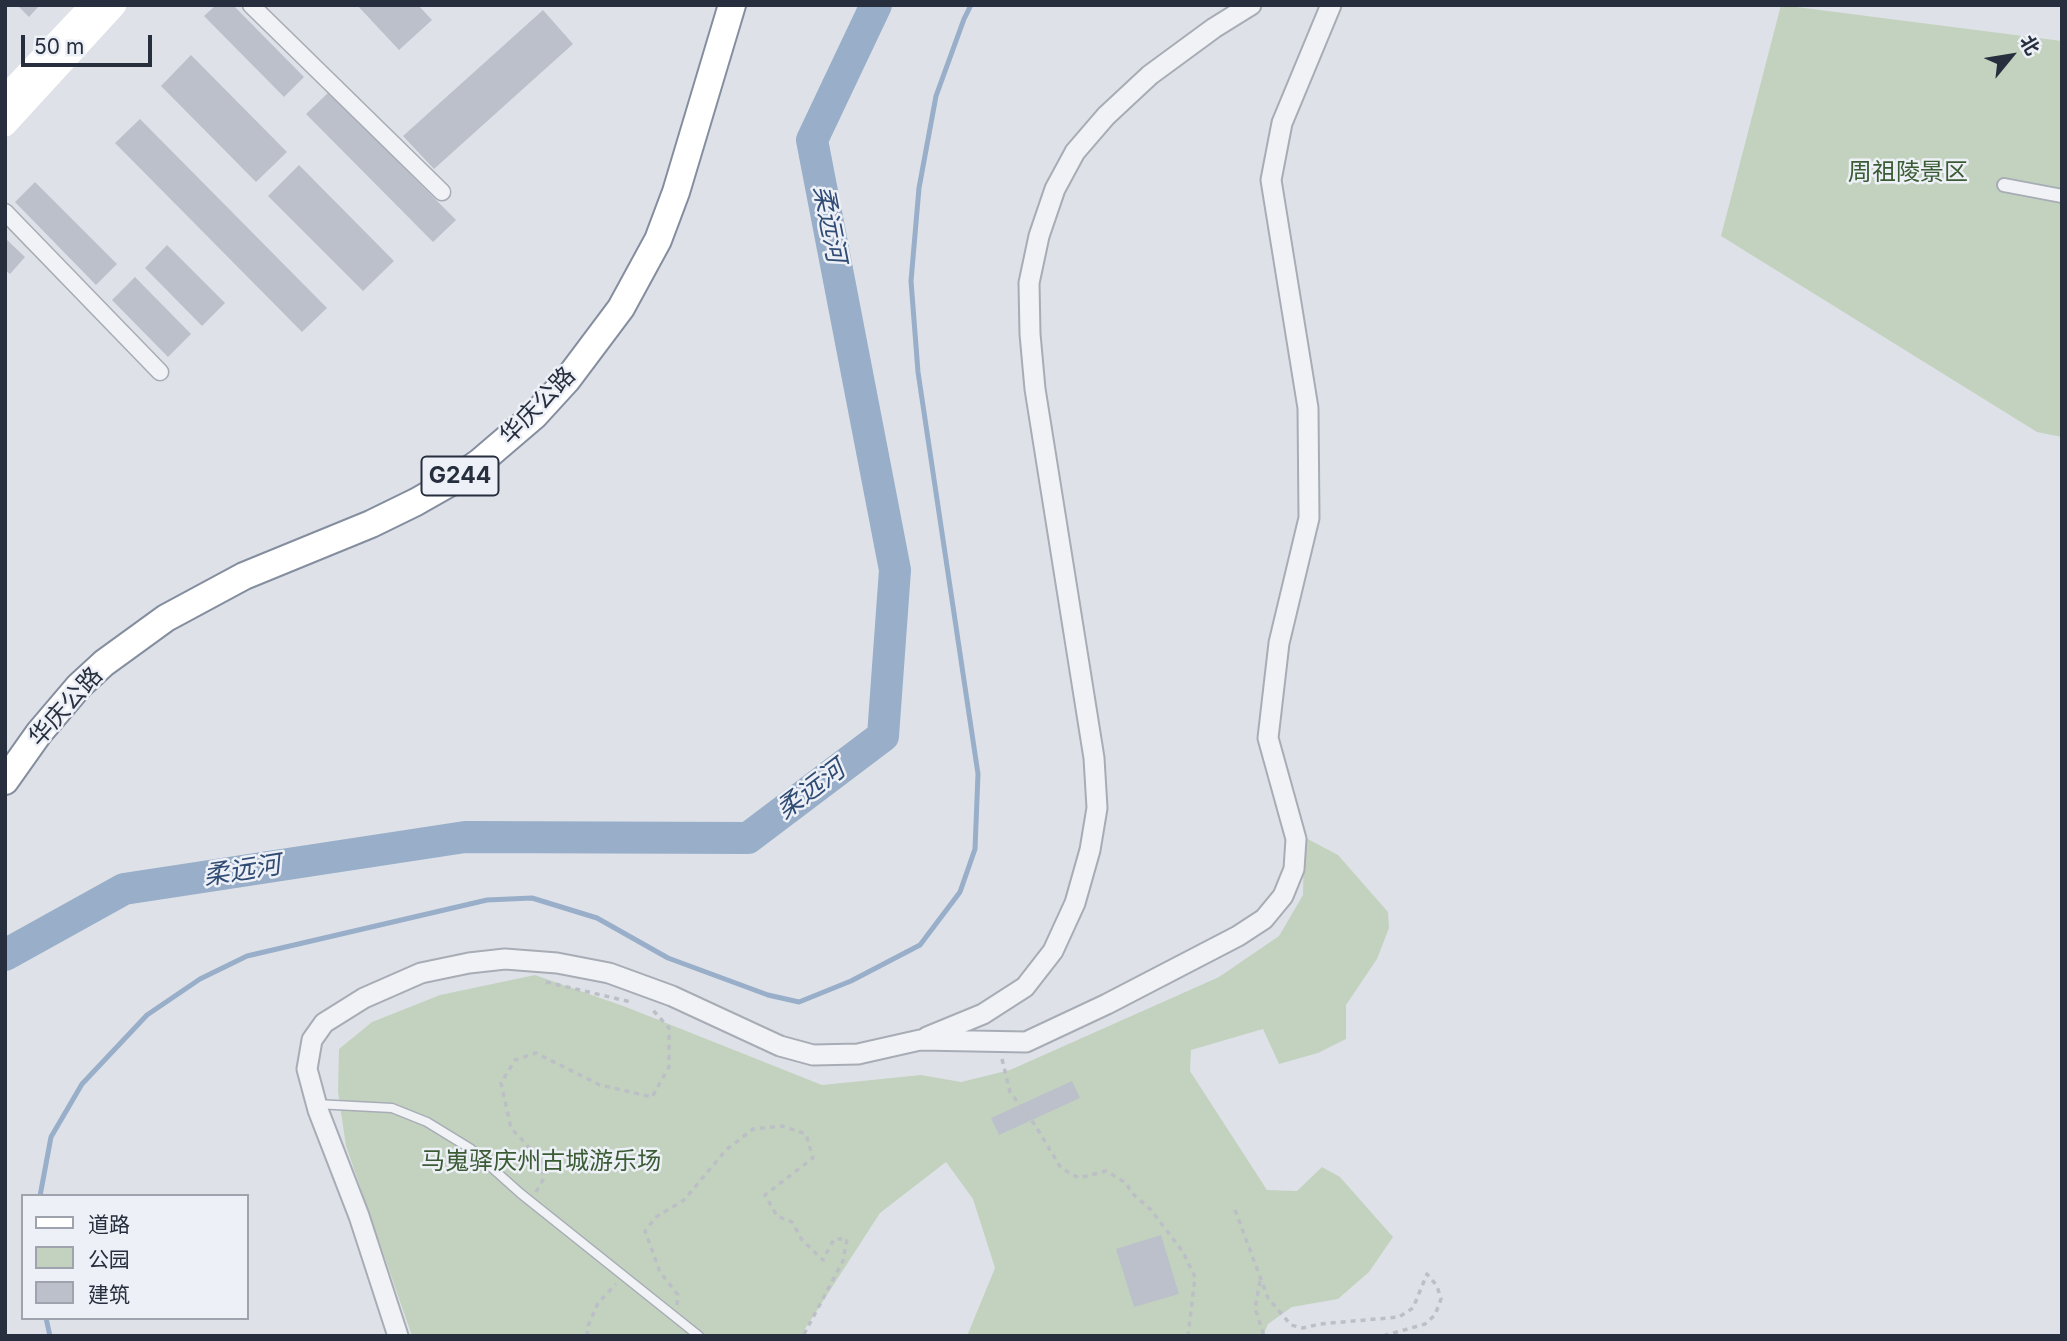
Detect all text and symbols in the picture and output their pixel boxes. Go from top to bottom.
scale bar [24,21,156,65]
north arrow [1976,21,2046,91]
text: 北 [2015,31,2044,59]
text: 50 m [34,34,84,59]
park label: 周祖陵景区 [1848,159,1968,187]
water label: 柔远河 [806,183,852,265]
street label: 华庆公路 [494,361,582,451]
road number: G244 [421,456,498,496]
street label: 华庆公路 [23,662,109,752]
water label: 柔远河 [770,754,852,826]
water label: 柔远河 [201,849,283,893]
park label: 马嵬驿庆州古城游乐场 [421,1148,661,1176]
legend [21,1194,248,1320]
text: 道路 [88,1212,130,1237]
text: 公园 [88,1247,130,1272]
text: 建筑 [88,1282,130,1307]

